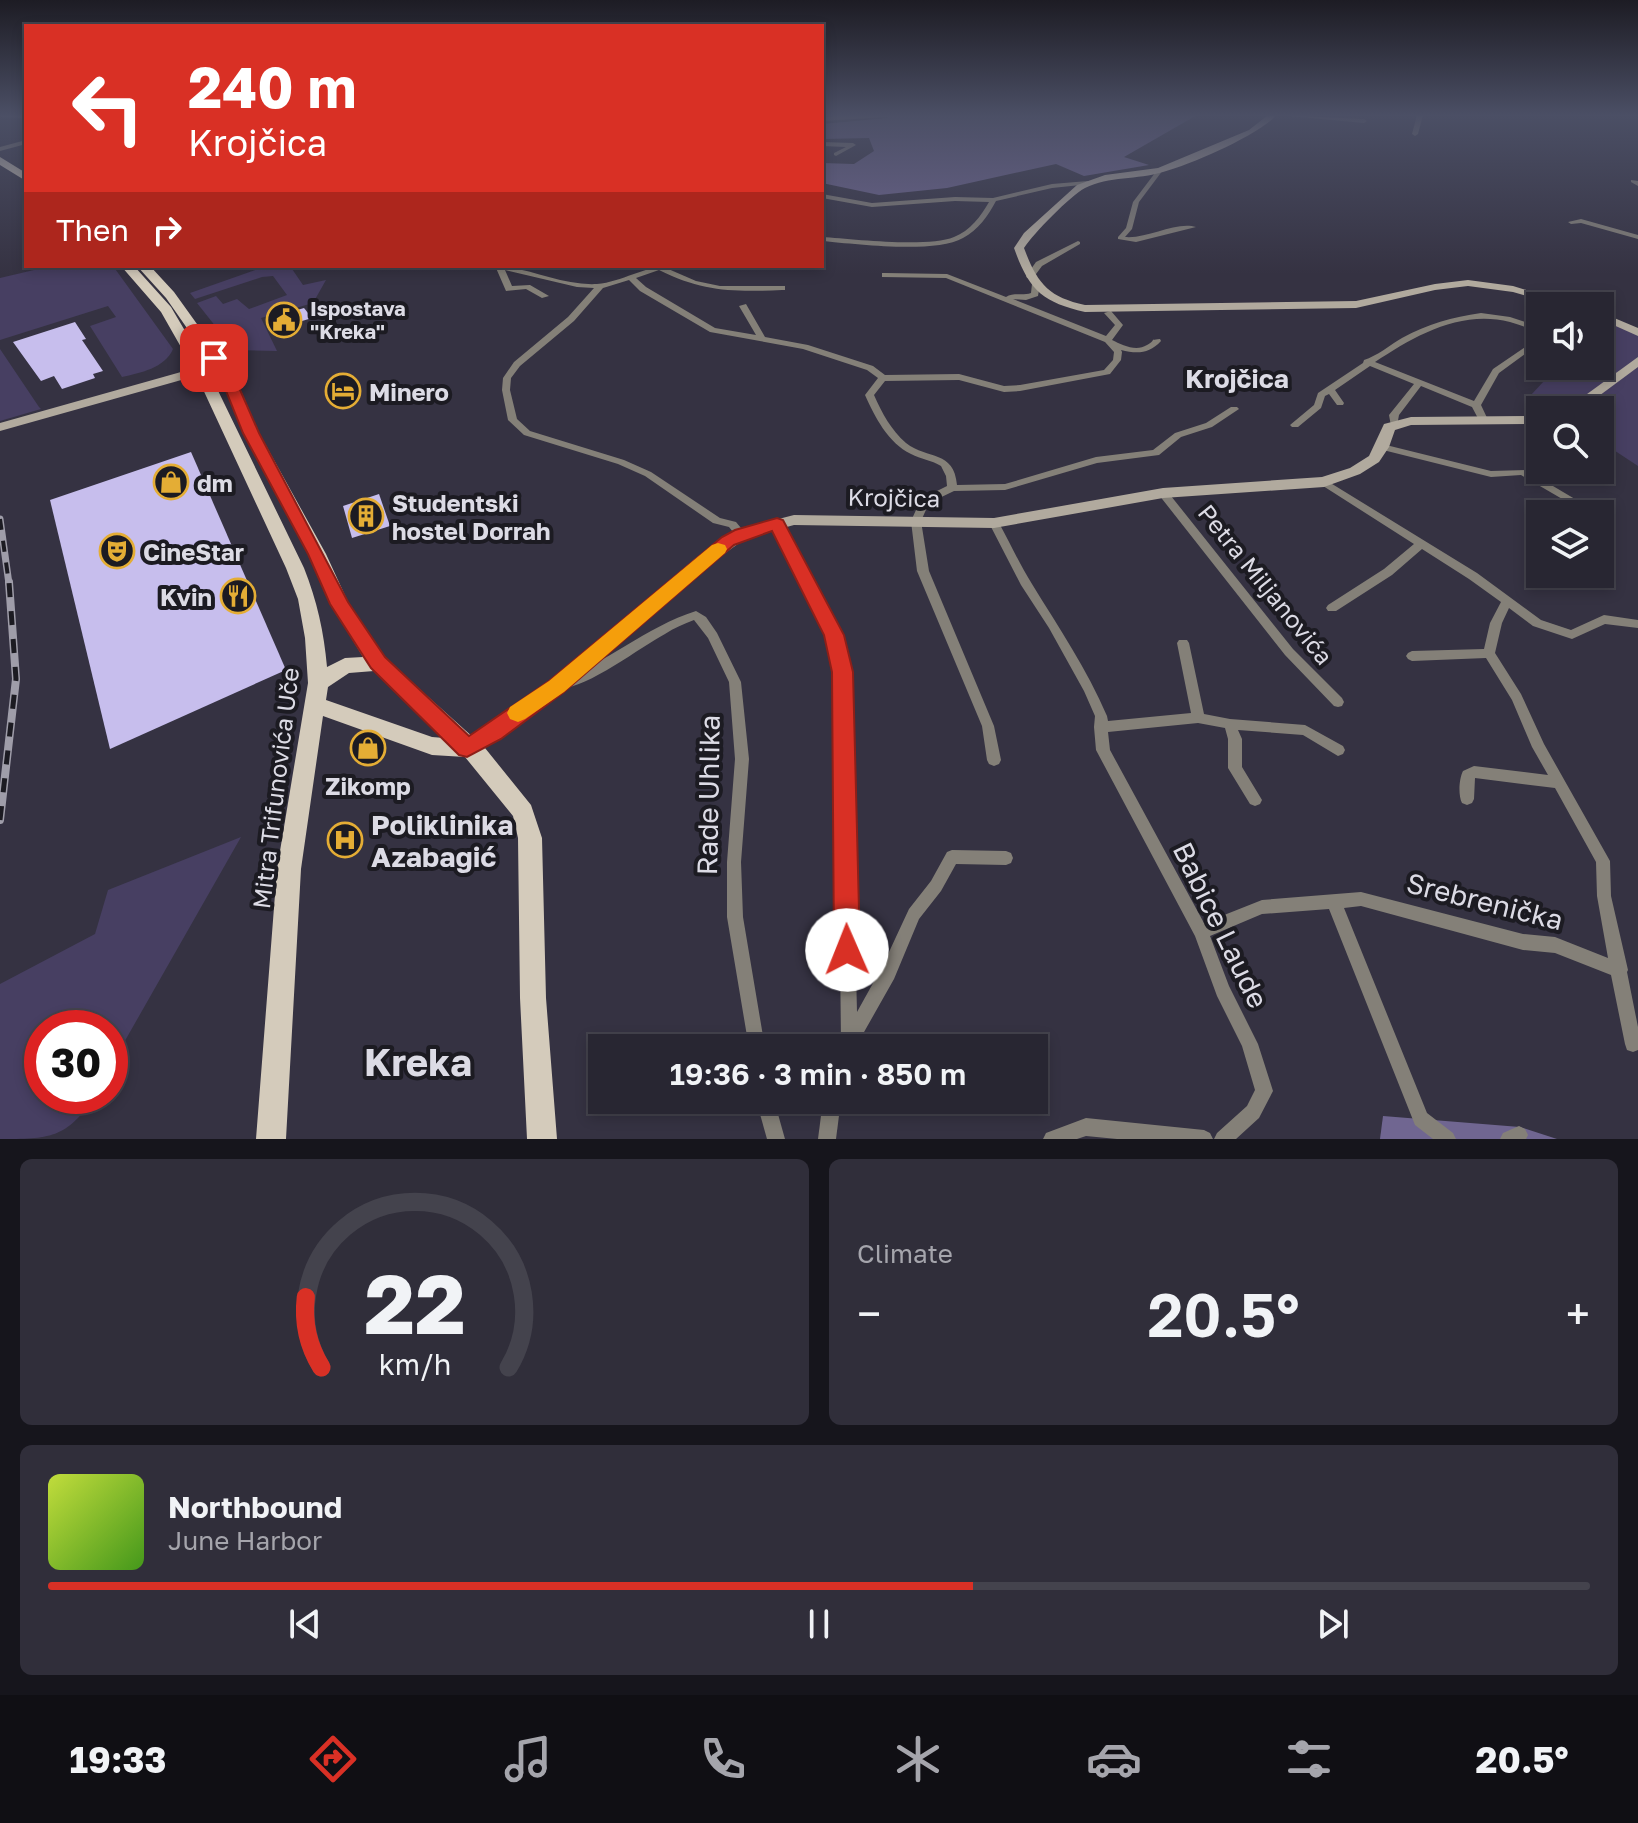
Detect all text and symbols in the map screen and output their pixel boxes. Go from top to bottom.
text: 240 m [188,53,357,120]
icon: left [56,56,160,160]
text: Krojčica [188,121,327,164]
icon: right [145,208,189,252]
text: Then [56,212,129,248]
map controls [1526,292,1614,588]
button: sound [1526,292,1614,380]
place label: Ispostava "Kreka" [310,296,406,343]
public building icon: Ispostava "Kreka" [265,301,303,339]
pin [180,324,248,392]
icon: arrive [192,336,236,380]
district label: Krojčica [1185,363,1289,394]
hotel icon: Minero [324,372,362,410]
place label: Minero [369,377,449,406]
button: search [1526,396,1614,484]
shop icon: dm [152,463,190,501]
place label: dm [197,468,233,497]
street label: Krojčica [847,482,941,512]
place label: Studentski hostel Dorrah [392,488,550,545]
building icon: Studentski hostel Dorrah [347,497,385,535]
street label: Petra Miljanovića [1193,498,1339,670]
button: layers [1526,500,1614,588]
theatre icon: CineStar [98,532,136,570]
place label: CineStar [143,537,244,566]
restaurant icon: Kvin [219,577,257,615]
place label: Kvin [160,582,212,611]
street label: Mitra Trifunovića Uče [246,666,304,910]
street label: Rade Uhlika [690,714,726,876]
shop icon: Zikomp [349,729,387,767]
place label: Zikomp [325,771,411,800]
place label: Poliklinika Azabagić [371,808,513,873]
hospital icon: Poliklinika Azabagić [326,821,364,859]
street label: Babice Laude [1167,837,1275,1013]
street label: Srebrenička [1403,866,1567,936]
position arrow [805,908,889,992]
speed limit sign: 30 [24,1010,128,1114]
district label: Kreka [364,1039,472,1084]
text: 19:36 · 3 min · 850 m [670,1056,966,1092]
text: Climate [857,1238,953,1269]
text: 22 [364,1252,465,1352]
text: 20.5° [1147,1278,1300,1350]
text: − [857,1287,881,1340]
text: + [1566,1287,1590,1340]
text: km/h [378,1347,451,1381]
text: Northbound [168,1489,342,1525]
text: June Harbor [168,1525,322,1556]
icon: previous [283,1602,327,1646]
icon: pause [797,1602,841,1646]
icon: next [1311,1602,1355,1646]
icon: directions [305,1731,361,1787]
icon: music [500,1731,556,1787]
icon: phone [695,1731,751,1787]
icon: climate [890,1731,946,1787]
icon: car [1086,1731,1142,1787]
icon: filters [1281,1731,1337,1787]
text: 19:33 [70,1738,166,1781]
text: 20.5° [1476,1738,1568,1781]

